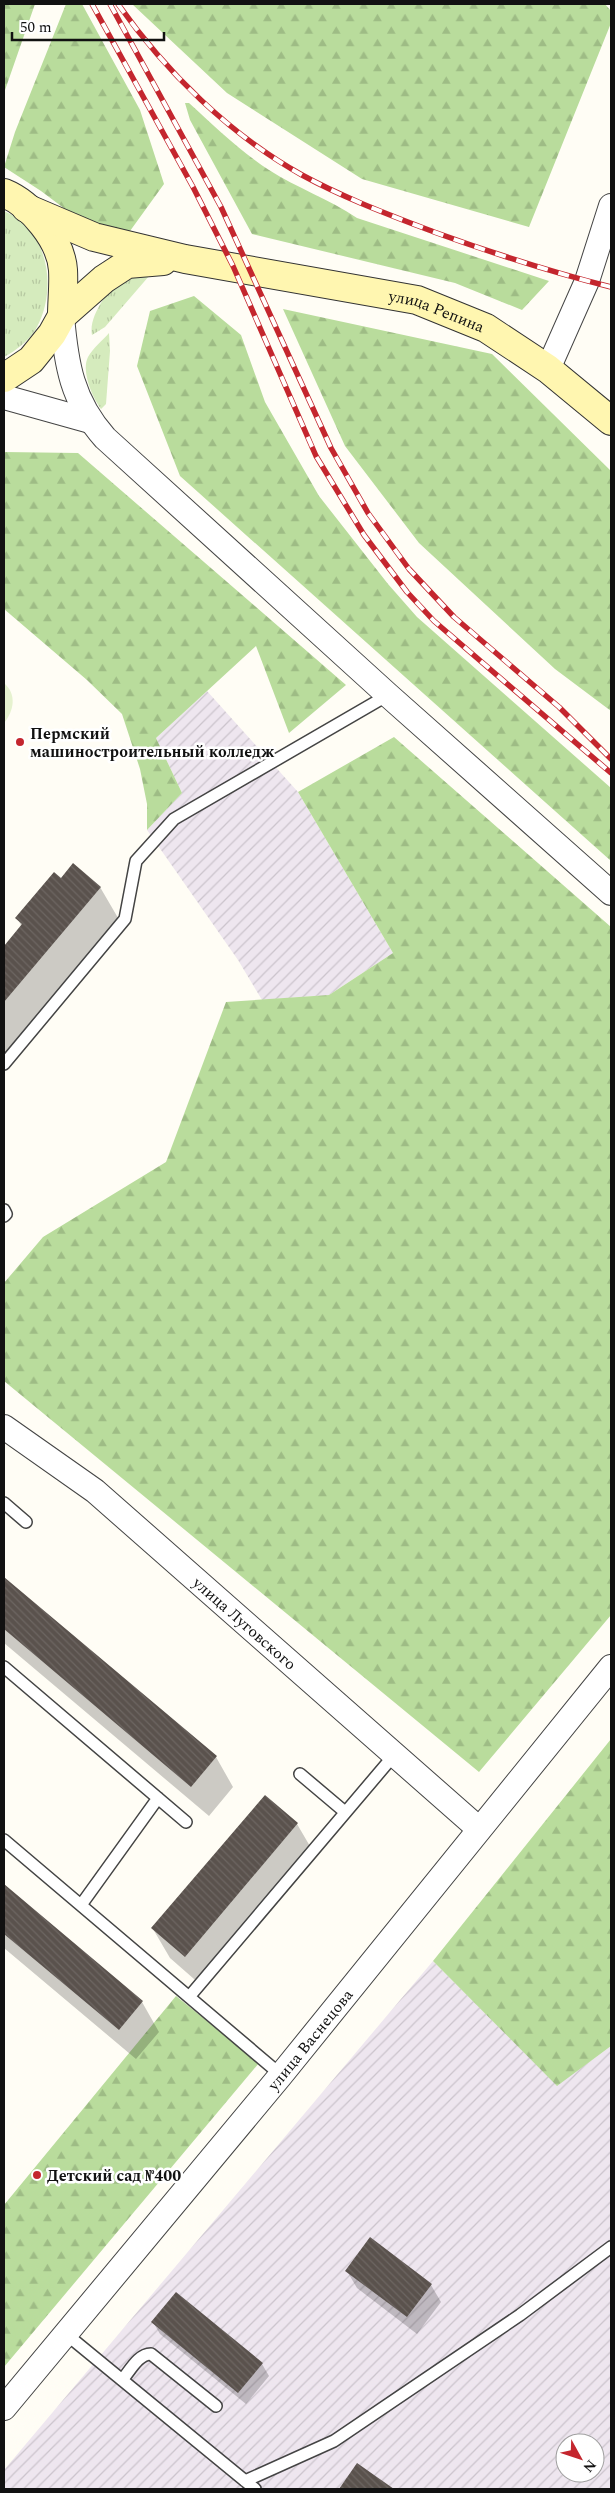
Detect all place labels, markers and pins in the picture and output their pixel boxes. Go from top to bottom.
place label: Пермский машиностроительный колледж [30,722,275,764]
marker: Пермский машиностроительный колледж [14,736,26,748]
place label: Детский сад №400 [47,2164,181,2188]
marker: Детский сад №400 [31,2169,43,2181]

